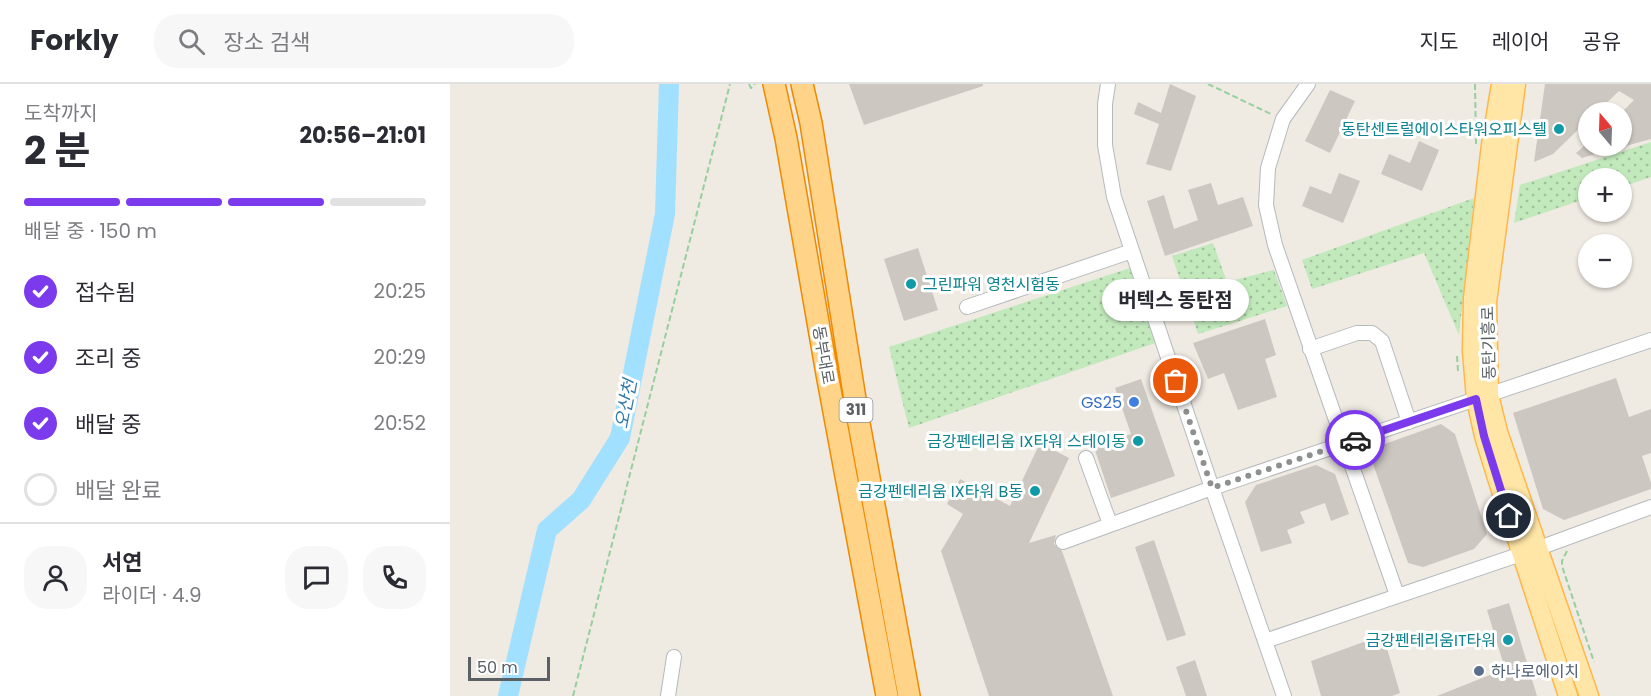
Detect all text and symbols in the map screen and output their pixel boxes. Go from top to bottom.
search box [154,14,574,68]
text: Forkly [30,21,118,60]
icon: search [175,25,208,58]
text: 장소 검색 [223,27,310,58]
text: 지도 [1420,27,1458,56]
text: 레이어 [1491,27,1549,56]
text: 공유 [1582,27,1621,56]
text: 도착까지 [24,99,98,127]
north arrow [1578,102,1632,156]
map controls [1578,102,1632,288]
place label: 동탄센트럴에이스타워오피스텔 [1341,118,1547,141]
text: 20:56–21:01 [300,120,426,151]
marker: 동탄센트럴에이스타워오피스텔 [1552,122,1566,136]
text: 2 분 [24,123,90,178]
button: + [1578,168,1632,222]
text: 배달 중 · 150 m [24,217,157,245]
button: − [1578,234,1632,288]
place label: 그린파워 영천시험동 [923,273,1060,296]
icon: check [24,275,57,308]
text: 접수됨 [75,277,136,308]
text: 20:25 [374,277,426,305]
marker: 그린파워 영천시험동 [904,277,918,291]
callout: 버텍스 동탄점 [1102,279,1250,321]
text: 버텍스 동탄점 [1118,286,1233,314]
street label: 동탄기흥로 [1476,306,1501,380]
street label: 동부대로 [807,324,840,386]
icon: check [24,341,57,374]
text: 조리 중 [75,343,142,374]
text: 20:29 [374,343,426,371]
pin [1150,355,1201,406]
icon: bag [1159,364,1192,397]
water label: 오산천 [608,375,643,431]
place label: GS25 [1081,391,1122,414]
marker: GS25 [1127,395,1141,409]
road number: 311 [840,398,872,422]
icon: check [24,407,57,440]
text: 배달 중 [75,409,142,440]
text: 20:52 [374,409,426,437]
courier [1325,410,1385,470]
icon: car [1339,424,1372,457]
place label: 금강펜테리움 IX타워 스테이동 [927,430,1126,453]
marker: 금강펜테리움 IX타워 스테이동 [1131,434,1145,448]
text: 배달 완료 [75,475,162,506]
place label: 금강펜테리움 IX타워 B동 [858,480,1023,503]
marker: 금강펜테리움 IX타워 B동 [1028,484,1042,498]
pin [1483,490,1534,541]
icon: home [1492,499,1525,532]
button: person [24,546,87,609]
button: chat [285,546,348,609]
button: phone [363,546,426,609]
text: 서연 [102,547,142,578]
text: 라이더 · 4.9 [102,581,202,609]
place label: 금강펜테리움IT타워 [1366,629,1496,652]
marker: 금강펜테리움IT타워 [1501,633,1515,647]
scale bar [468,654,550,682]
text: 50 m [477,656,518,679]
place label: 하나로에이치 [1491,660,1579,683]
marker: 하나로에이치 [1472,664,1486,678]

